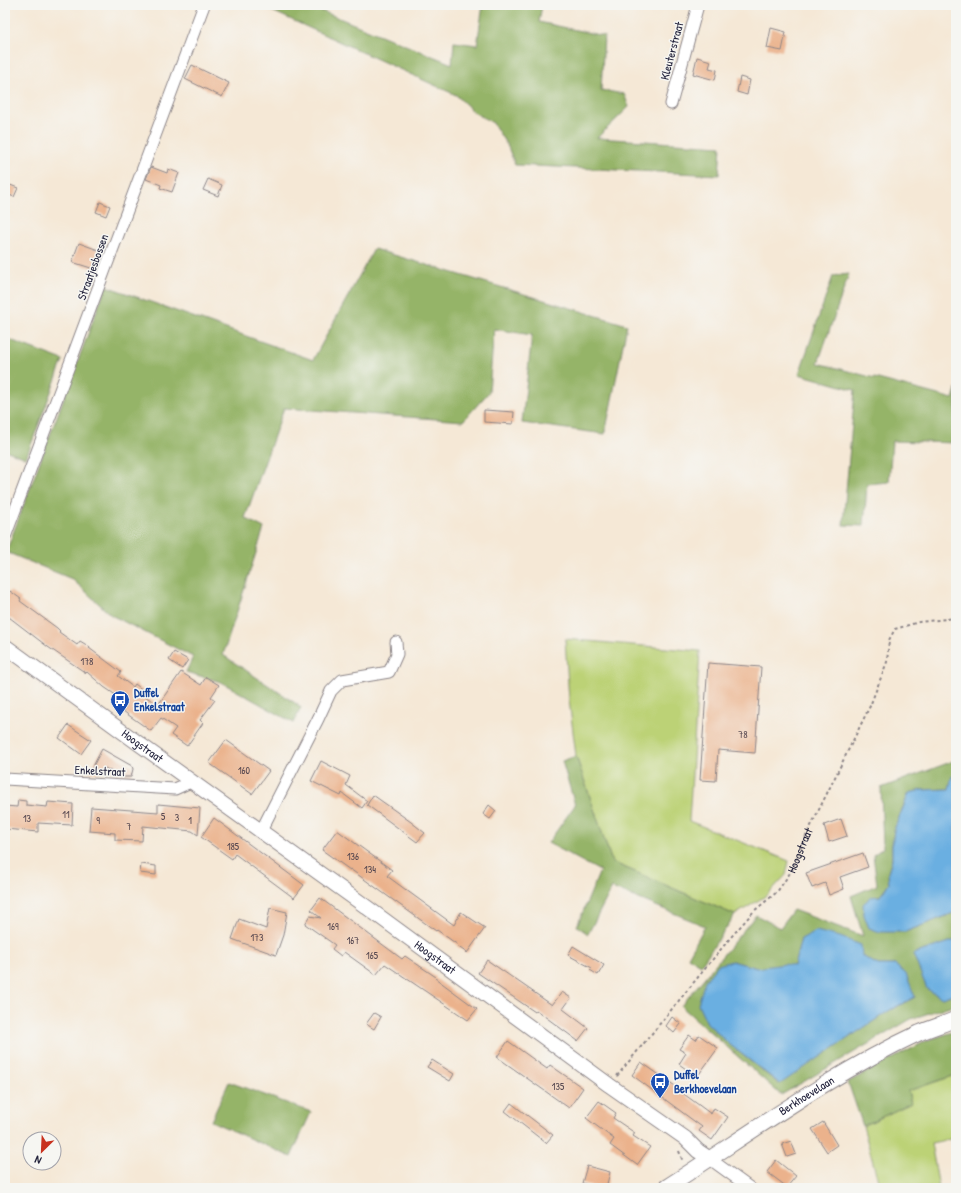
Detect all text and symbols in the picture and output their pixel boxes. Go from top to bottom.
street label: Kleuterstraat [656,19,688,82]
street label: Straatjesbossen [73,231,112,302]
house number: 178 [81,655,93,668]
place label: Duffel Enkelstraat [134,684,185,715]
bus stop icon: Duffel Enkelstraat [109,689,131,717]
street label: Hoogstraat [118,725,168,767]
house number: 78 [738,728,748,741]
street label: Enkelstraat [74,761,127,780]
house number: 160 [238,764,251,777]
house number: 11 [62,808,70,821]
house number: 5 [161,810,166,823]
house number: 3 [175,811,180,824]
house number: 13 [23,812,32,825]
house number: 9 [96,814,100,827]
house number: 1 [188,814,192,827]
house number: 7 [127,820,132,833]
street label: Hoogstraat [783,824,817,876]
house number: 185 [227,840,240,853]
house number: 136 [347,850,359,863]
house number: 134 [364,863,376,876]
house number: 169 [327,920,339,933]
house number: 173 [250,931,264,944]
house number: 167 [347,934,359,947]
street label: Hoogstraat [411,936,460,978]
house number: 165 [366,949,379,962]
place label: Duffel Berkhoevelaan [674,1066,737,1097]
bus stop icon: Duffel Berkhoevelaan [649,1071,671,1099]
street label: Berkhoevelaan [775,1071,837,1119]
house number: 135 [552,1080,565,1093]
north arrow [22,1131,62,1171]
text: N [32,1152,43,1168]

